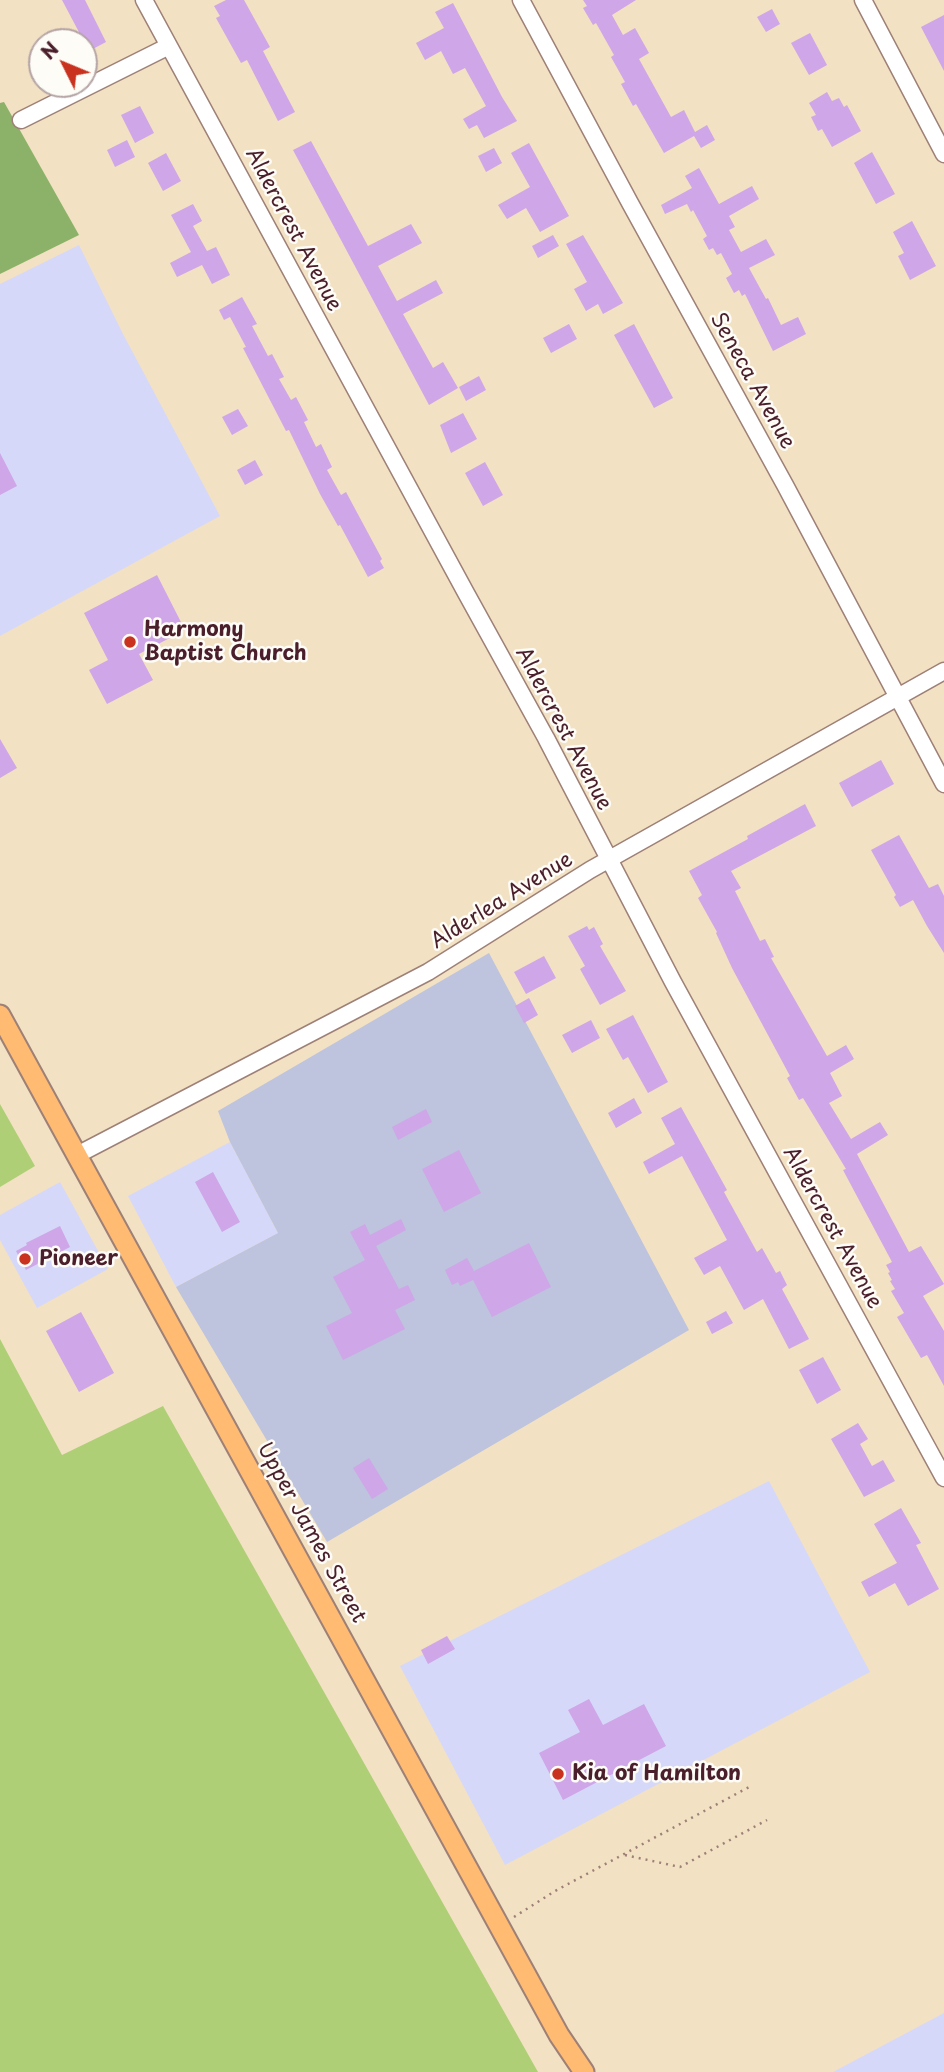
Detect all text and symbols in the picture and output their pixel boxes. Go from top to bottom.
north arrow [28,28,98,98]
text: N [34,35,64,65]
street label: Aldercrest Avenue [239,144,347,316]
street label: Seneca Avenue [704,308,800,454]
place label: Harmony Baptist Church [144,617,307,667]
marker: Harmony Baptist Church [122,634,138,650]
street label: Aldercrest Avenue [509,643,617,815]
street label: Alderlea Avenue [426,847,578,955]
street label: Aldercrest Avenue [777,1143,887,1313]
place label: Pioneer [39,1246,118,1272]
marker: Pioneer [17,1251,33,1267]
street label: Upper James Street [251,1438,371,1628]
place label: Kia of Hamilton [572,1761,741,1787]
marker: Kia of Hamilton [550,1766,566,1782]

